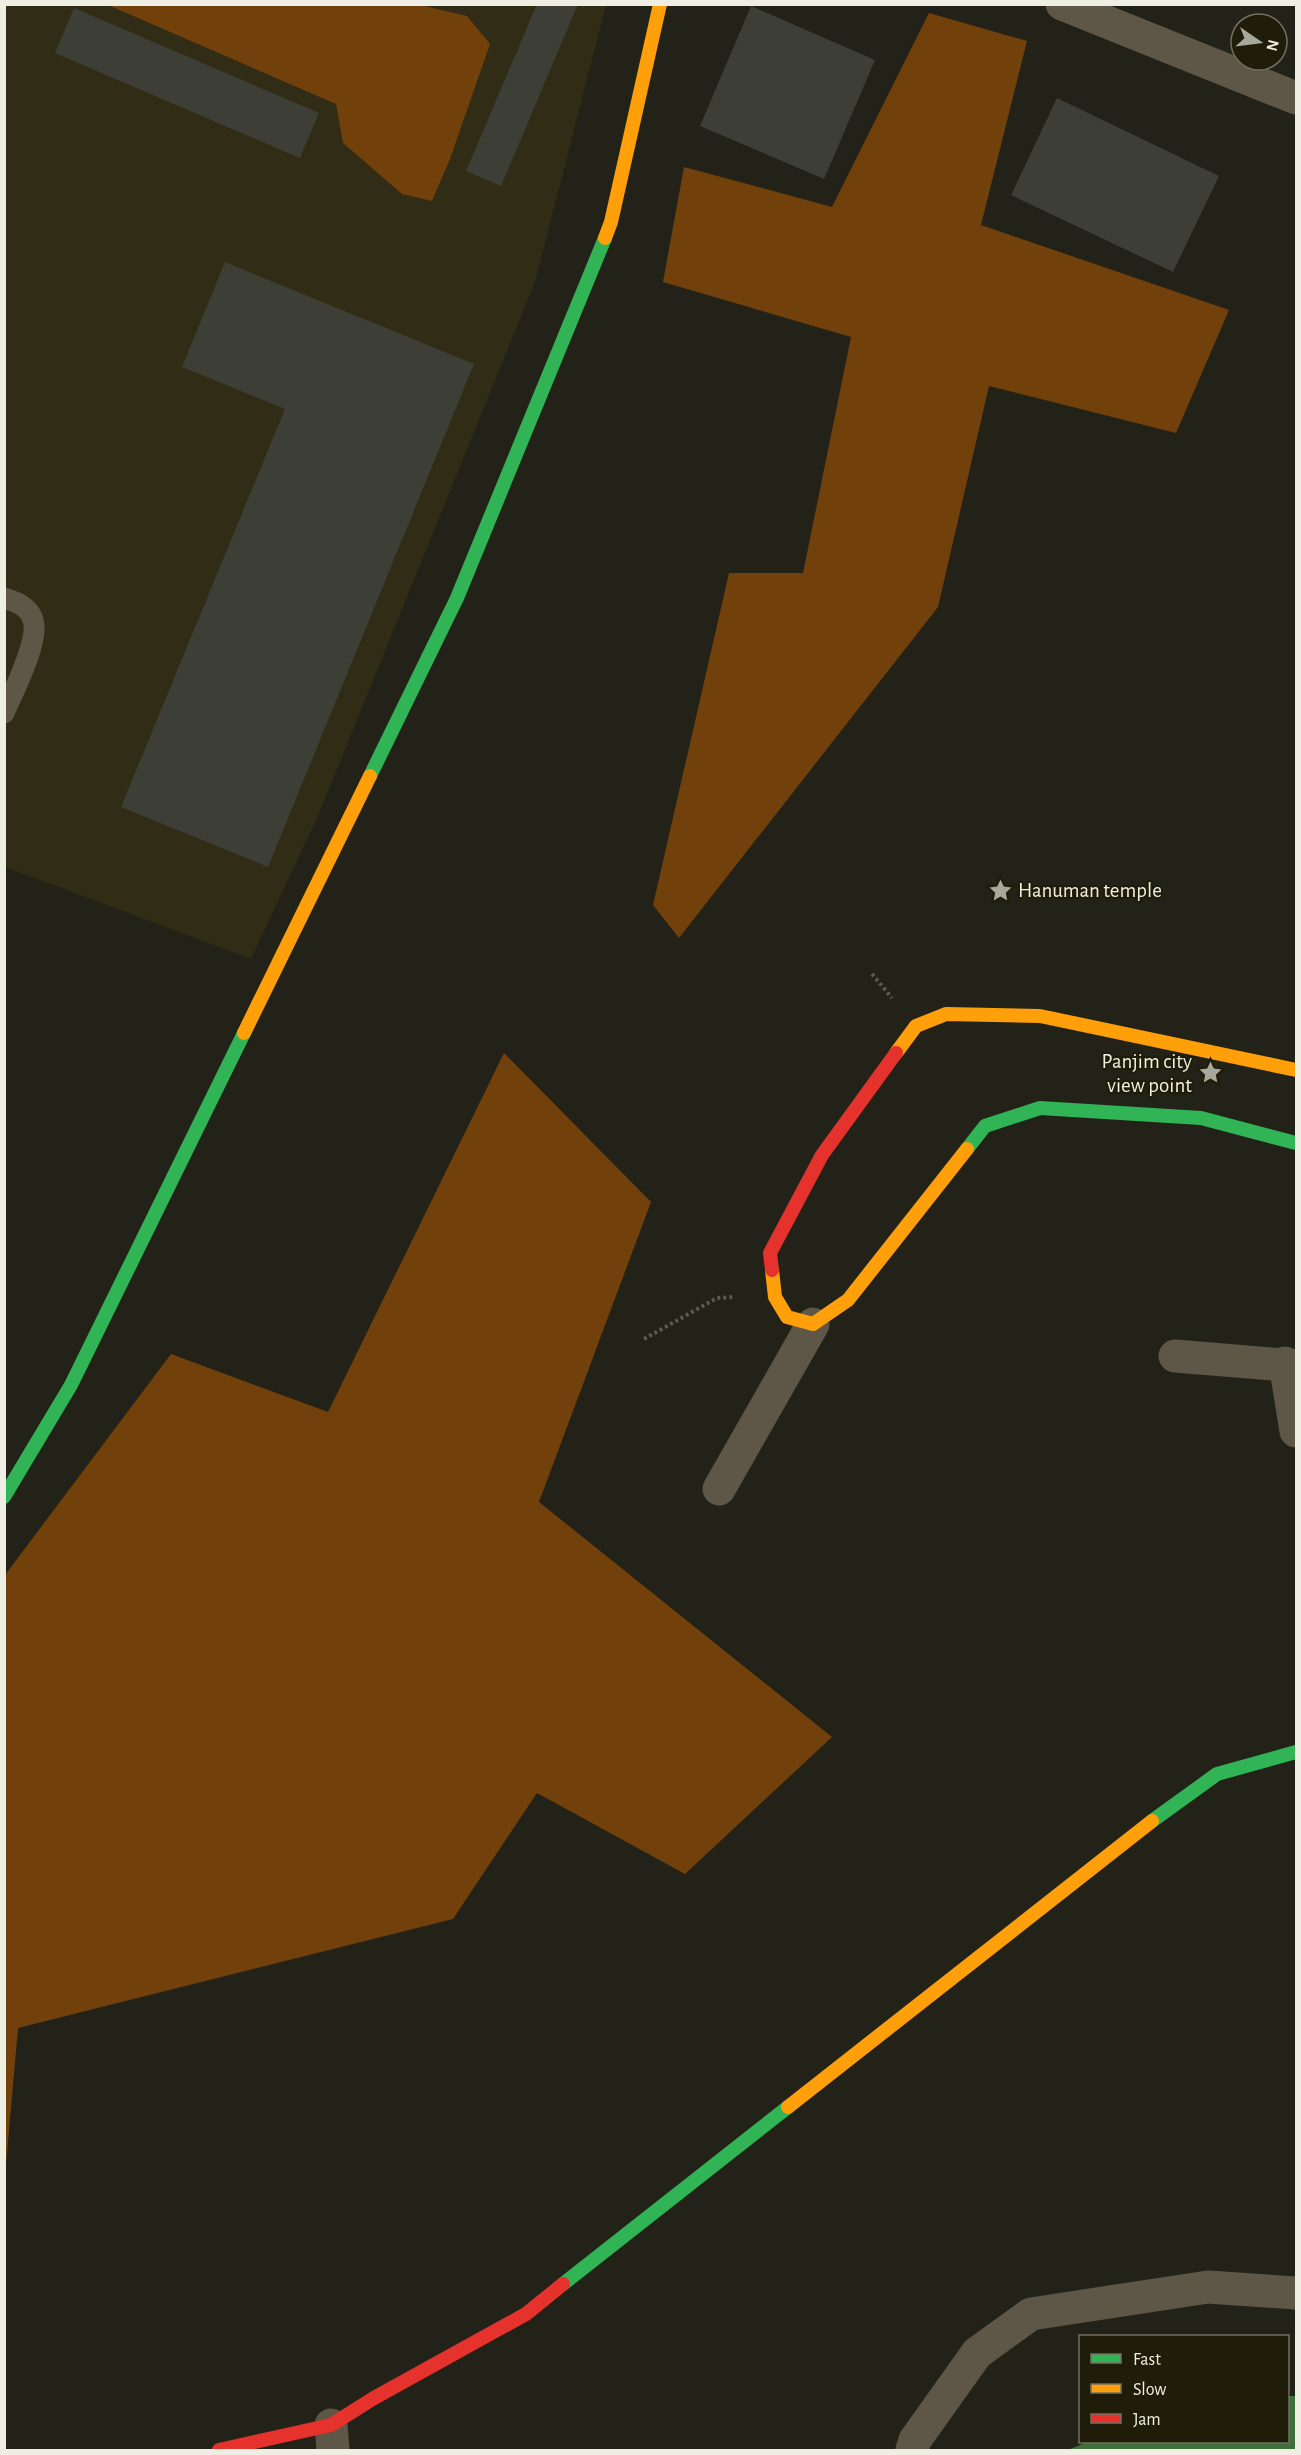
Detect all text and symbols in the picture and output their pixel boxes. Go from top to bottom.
north arrow [1229,12,1289,72]
text: N [1263,38,1282,53]
place icon: Hanuman temple [987,877,1013,903]
place label: Hanuman temple [1018,880,1162,901]
place label: Panjim city view point [1102,1051,1192,1096]
place icon: Panjim city view point [1197,1060,1223,1086]
legend [1079,2335,1289,2443]
text: Fast [1133,2351,1161,2369]
text: Slow [1133,2381,1166,2399]
text: Jam [1133,2411,1161,2429]

